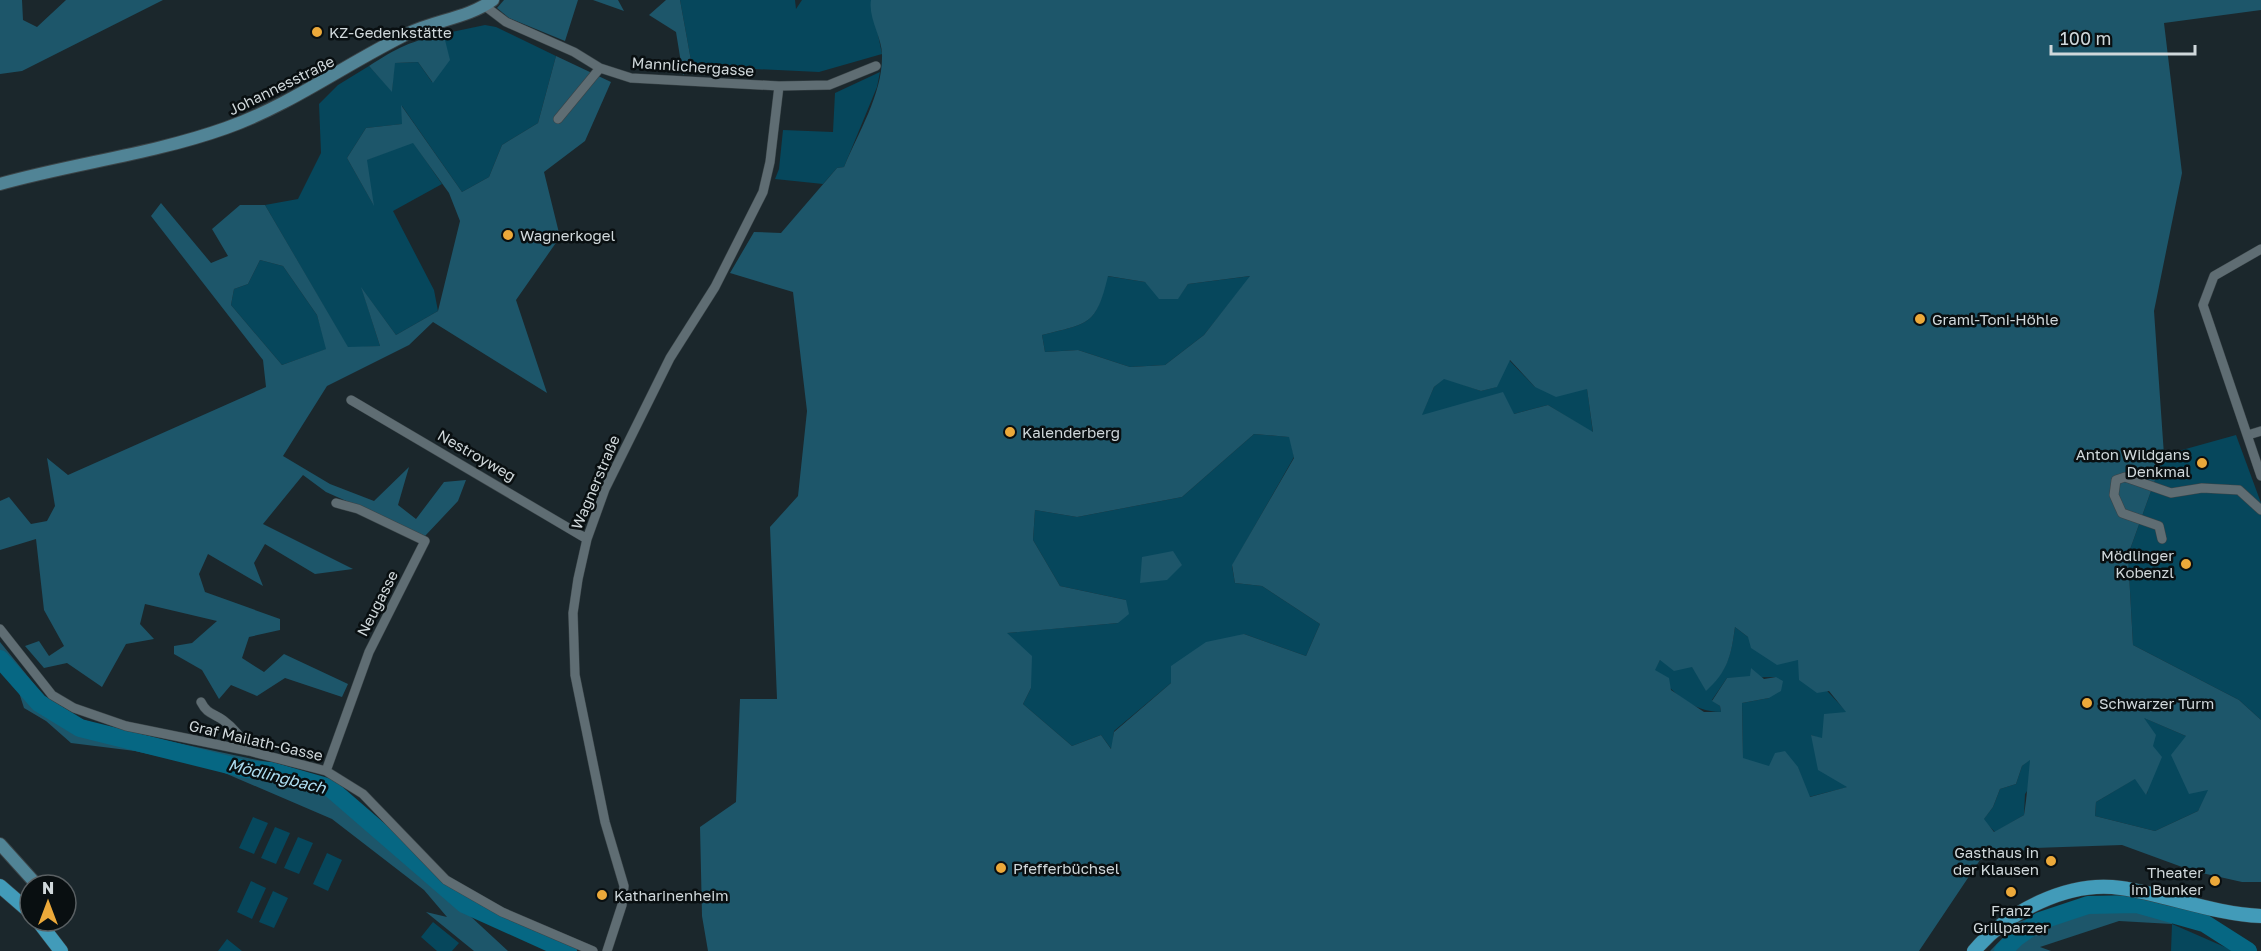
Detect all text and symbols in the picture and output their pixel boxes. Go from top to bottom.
scale bar [2051,18,2195,56]
place label: KZ-Gedenkstätte [329,23,452,41]
marker: KZ-Gedenkstätte [310,25,324,39]
text: 100 m [2060,27,2111,49]
street label: Johannesstraße [225,51,337,118]
street label: Mannlichergasse [631,53,755,79]
place label: Wagnerkogel [520,226,615,244]
marker: Wagnerkogel [501,228,515,242]
place label: Graml-Toni-Höhle [1932,310,2059,328]
marker: Graml-Toni-Höhle [1913,312,1927,326]
place label: Kalenderberg [1022,423,1120,441]
street label: Nestroyweg [435,425,519,485]
marker: Kalenderberg [1003,425,1017,439]
street label: Wagnerstraße [567,432,623,532]
place label: Anton Wildgans Denkmal [2076,445,2190,480]
marker: Anton Wildgans Denkmal [2195,456,2209,470]
place label: Mödlinger Kobenzl [2101,546,2174,581]
marker: Mödlinger Kobenzl [2179,557,2193,571]
street label: Neugasse [353,567,401,639]
place label: Schwarzer Turm [2099,694,2214,712]
marker: Schwarzer Turm [2080,696,2094,710]
street label: Graf Mailath-Gasse [187,716,325,764]
water label: Mödlingbach [226,754,329,798]
place label: Gasthaus in der Klausen [1953,843,2039,878]
marker: Gasthaus in der Klausen [2044,854,2058,868]
place label: Pfefferbüchsel [1013,859,1120,877]
marker: Pfefferbüchsel [994,861,1008,875]
place label: Theater im Bunker [2131,863,2203,898]
north arrow [18,873,78,933]
marker: Theater im Bunker [2208,874,2222,888]
text: N [42,878,54,898]
marker: Franz Grillparzer [2004,885,2018,899]
place label: Katharinenheim [614,886,728,904]
marker: Katharinenheim [595,888,609,902]
place label: Franz Grillparzer [1973,901,2049,936]

